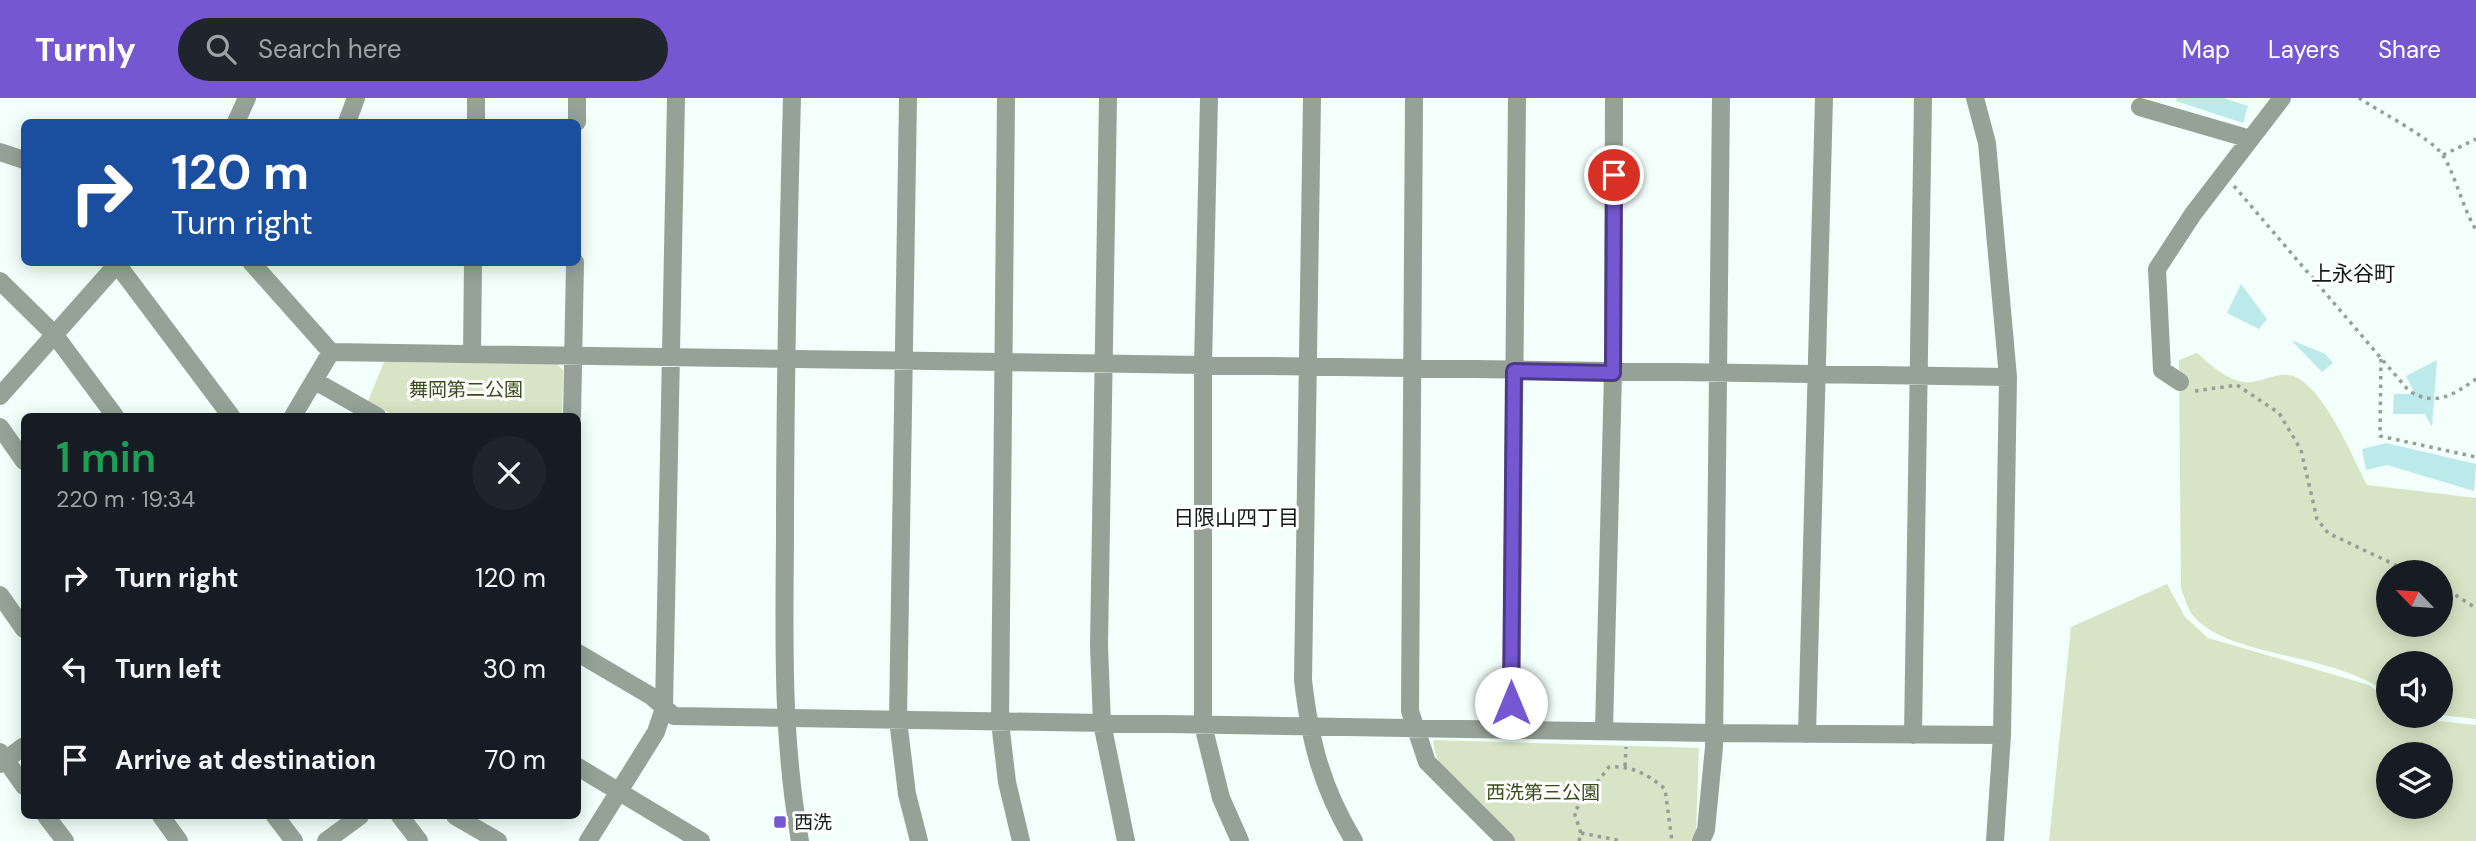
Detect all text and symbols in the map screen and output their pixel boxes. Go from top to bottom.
search box [178,18,668,81]
text: Turnly [35,28,136,71]
icon: search [202,30,240,68]
text: Search here [258,32,401,66]
text: Map [2182,34,2230,65]
text: Layers [2268,34,2340,65]
text: Share [2378,34,2441,65]
text: 120 m [171,140,309,204]
pin [1584,145,1644,205]
icon: right [56,147,147,238]
icon: arrive [1595,156,1633,194]
text: Turn right [171,202,313,244]
district label: 上永谷町 [2311,260,2395,288]
park label: 舞岡第二公園 [409,377,523,402]
text: 1 min [56,430,156,485]
button: close [472,436,546,510]
text: 220 m · 19:34 [56,484,195,514]
district label: 日限山四丁目 [1173,504,1299,532]
icon: right [56,559,94,597]
north arrow [2376,560,2454,637]
map controls [2376,560,2453,819]
text: Turn right [115,561,239,595]
text: 120 m [475,561,546,595]
icon: left [56,650,94,688]
button: sound [2376,651,2453,728]
text: Turn left [115,652,222,686]
text: 30 m [483,652,546,686]
position arrow [1474,666,1548,740]
icon: arrive [56,741,94,779]
button: layers [2376,742,2453,819]
text: Arrive at destination [115,743,376,777]
text: 70 m [485,743,546,777]
park label: 西洗第三公園 [1486,780,1600,805]
place label: 西洗 [794,810,832,835]
marker: 西洗 [772,814,788,830]

